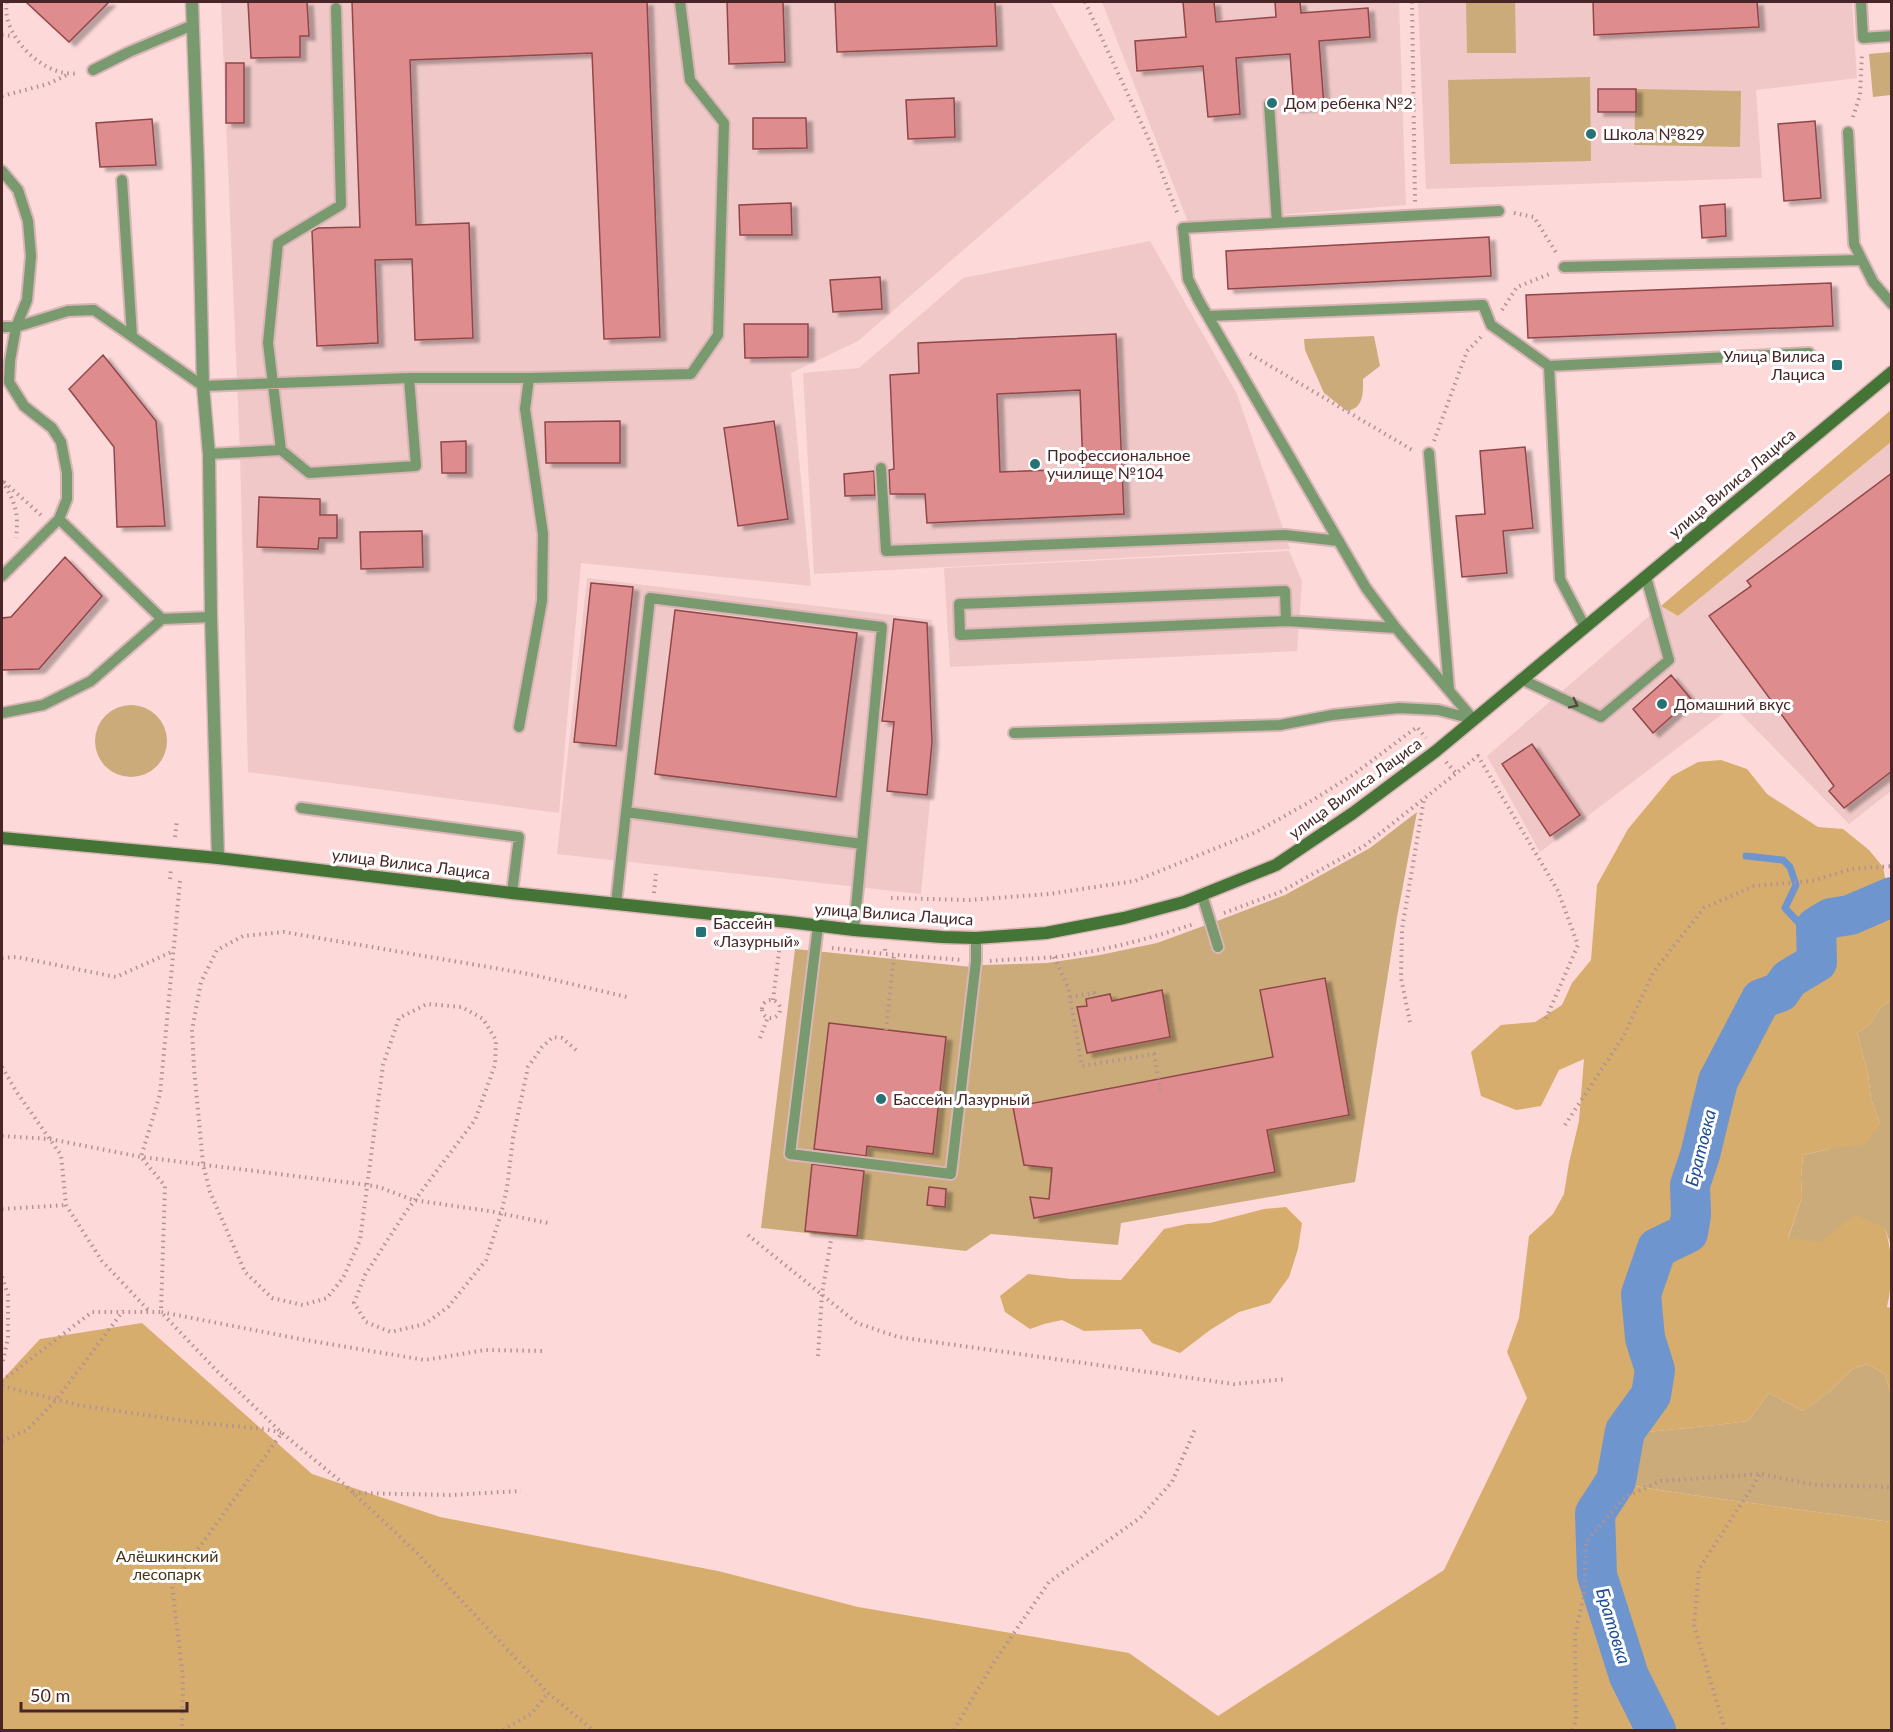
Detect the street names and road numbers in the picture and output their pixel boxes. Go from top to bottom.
street label: улица Вилиса Лациса [1665,424,1799,541]
street label: улица Вилиса Лациса [1285,733,1425,842]
street label: улица Вилиса Лациса [331,844,491,883]
street label: улица Вилиса Лациса [814,898,974,929]

